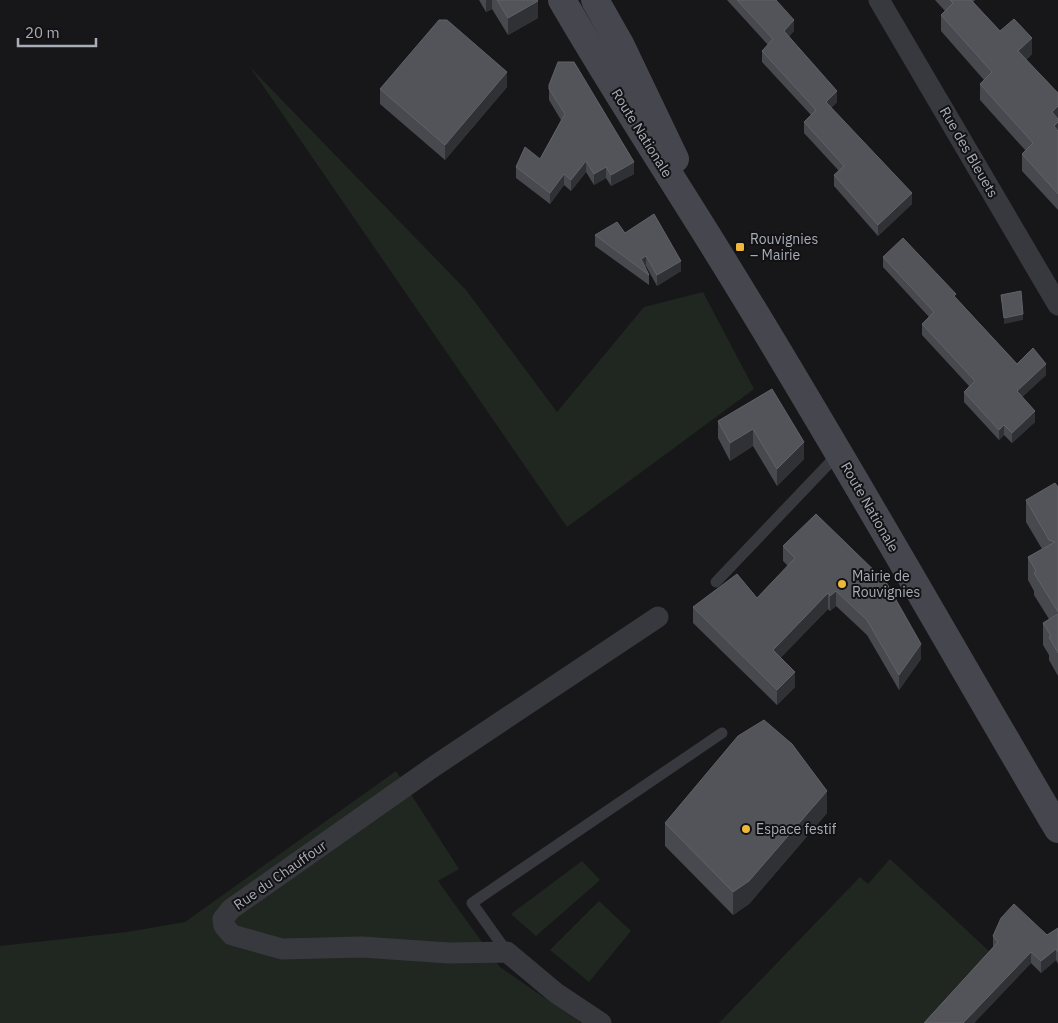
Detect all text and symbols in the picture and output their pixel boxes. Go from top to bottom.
scale bar [18,15,95,47]
text: 20 m [25,23,60,42]
street label: Route Nationale [608,85,677,181]
street label: Rue des Bleuets [936,103,1002,201]
place label: Rouvignies – Mairie [750,230,818,264]
marker: Rouvignies – Mairie [734,241,746,253]
street label: Route Nationale [837,459,903,555]
place label: Mairie de Rouvignies [852,567,920,601]
marker: Mairie de Rouvignies [836,578,848,590]
place label: Espace festif [756,820,837,838]
marker: Espace festif [740,823,752,835]
street label: Rue du Chauffour [230,836,330,914]

